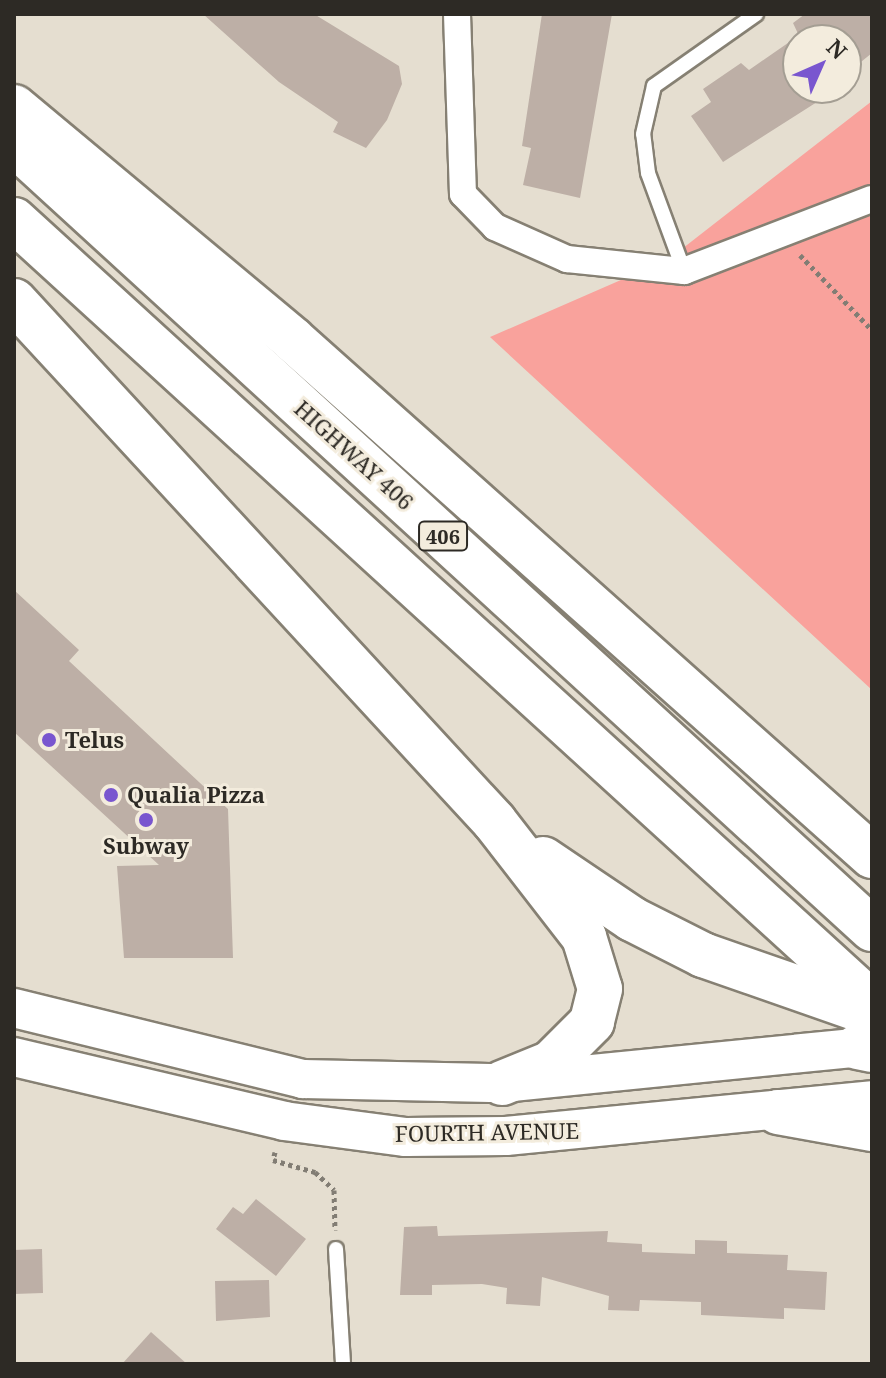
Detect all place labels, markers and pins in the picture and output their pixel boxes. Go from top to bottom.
place label: Telus [65,727,124,753]
marker: Telus [40,731,58,749]
place label: Qualia Pizza [127,782,265,808]
marker: Qualia Pizza [102,786,120,804]
marker: Subway [137,811,155,829]
place label: Subway [103,833,189,859]

